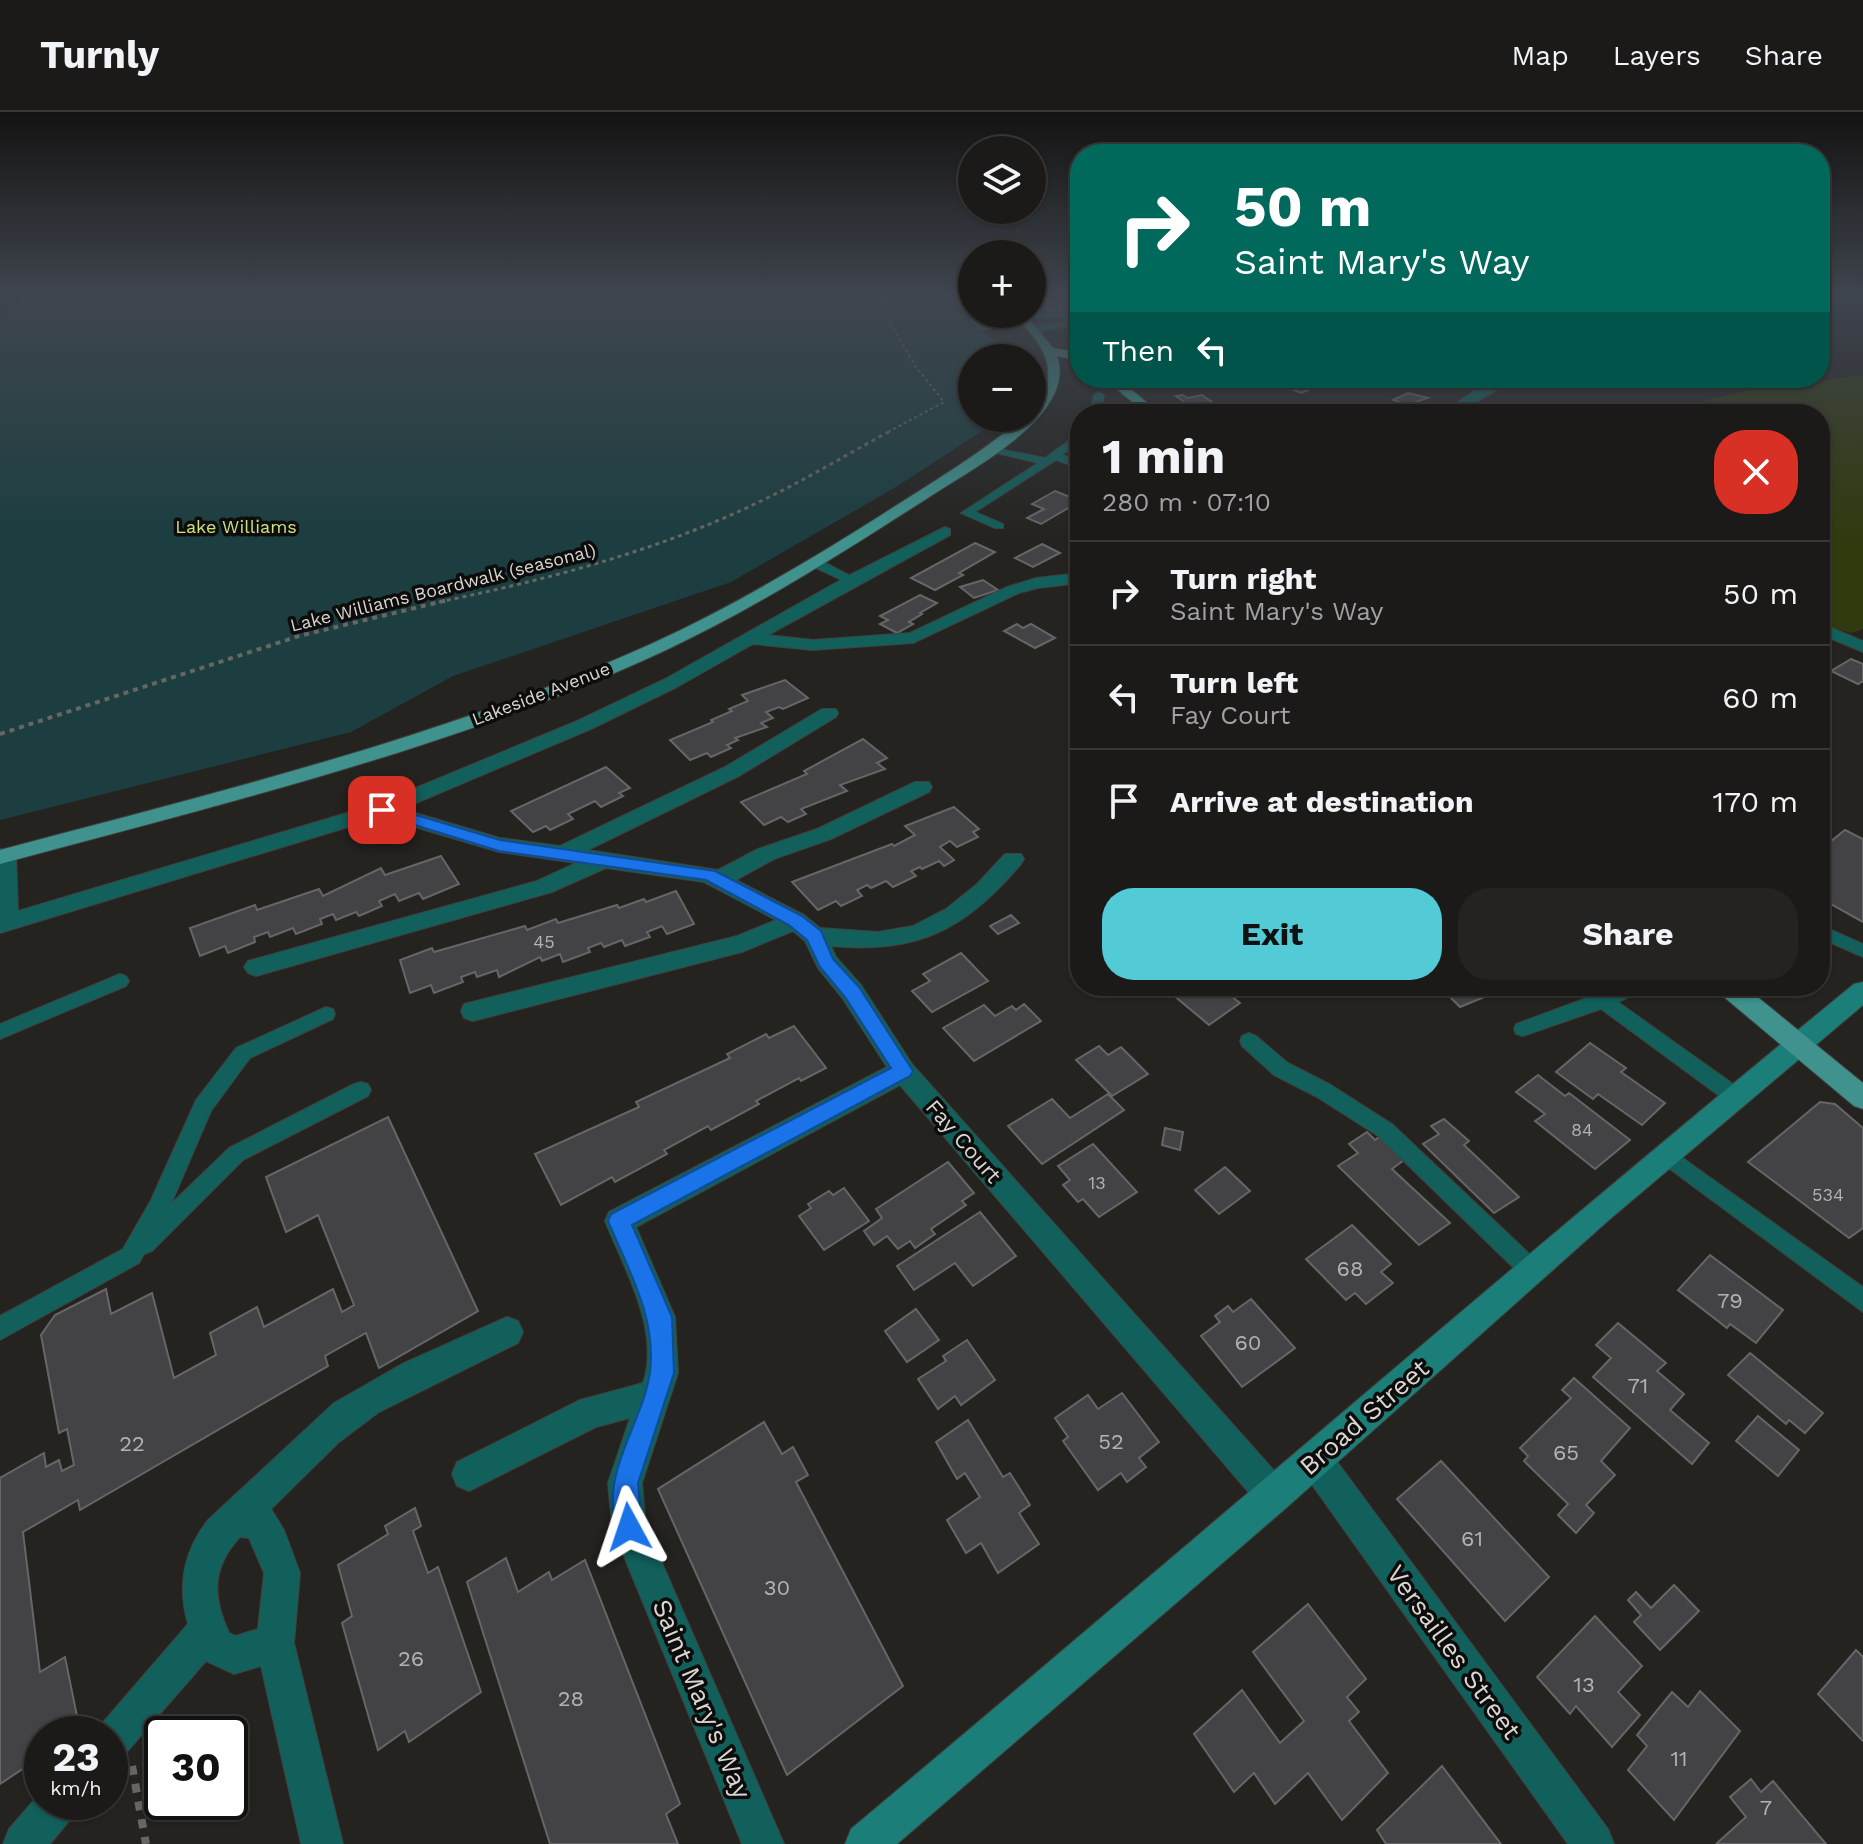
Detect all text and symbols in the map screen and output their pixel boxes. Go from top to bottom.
text: Turnly [40,33,159,77]
text: Map [1512,39,1569,72]
text: Layers [1613,39,1701,72]
text: Share [1745,39,1823,72]
map controls [958,136,1046,432]
button: layers [958,136,1046,224]
text: 50 m [1234,174,1371,240]
icon: right [1102,176,1206,280]
button: + [958,240,1046,328]
text: Saint Mary's Way [1234,241,1530,283]
icon: left [1190,328,1234,372]
text: Then [1102,333,1174,368]
button: − [958,344,1046,432]
text: 1 min [1102,428,1225,485]
button: close [1714,430,1798,514]
text: 280 m · 07:10 [1102,487,1271,517]
park label: Lake Williams [175,516,297,537]
street label: Lake Williams Boardwalk (seasonal) [288,539,598,636]
text: Turn right [1170,561,1316,596]
icon: right [1102,571,1146,615]
text: 50 m [1723,576,1798,611]
text: Saint Mary's Way [1170,596,1384,626]
street label: Lakeside Avenue [469,658,613,730]
text: Turn left [1170,665,1298,700]
icon: left [1102,675,1146,719]
text: 60 m [1722,680,1798,715]
text: Fay Court [1170,700,1290,730]
pin [348,776,416,844]
icon: arrive [1102,779,1146,823]
text: Arrive at destination [1170,784,1474,819]
text: 170 m [1713,784,1798,819]
icon: arrive [360,788,404,832]
button: Exit [1102,888,1442,980]
button: Share [1458,888,1798,980]
house number: 45 [533,931,555,952]
street label: Fay Court [921,1095,1006,1188]
house number: 84 [1571,1119,1593,1140]
house number: 13 [1088,1172,1106,1193]
house number: 534 [1812,1184,1844,1205]
house number: 68 [1337,1256,1363,1281]
house number: 79 [1717,1288,1743,1313]
house number: 60 [1234,1330,1262,1355]
street label: Broad Street [1293,1353,1435,1481]
house number: 71 [1628,1373,1648,1398]
house number: 52 [1098,1429,1124,1454]
house number: 22 [119,1431,145,1456]
house number: 65 [1553,1440,1579,1465]
position arrow [587,1485,671,1569]
house number: 61 [1461,1526,1483,1551]
street label: Versailles Street [1381,1559,1527,1745]
house number: 30 [764,1575,790,1600]
street label: Saint Mary's Way [646,1595,758,1804]
house number: 26 [398,1646,424,1671]
house number: 13 [1573,1672,1595,1697]
house number: 28 [558,1686,584,1711]
speed limit sign: 30 [144,1716,248,1820]
text: 23 [52,1734,100,1781]
house number: 11 [1670,1746,1688,1771]
text: km/h [50,1776,102,1800]
house number: 7 [1760,1795,1772,1820]

